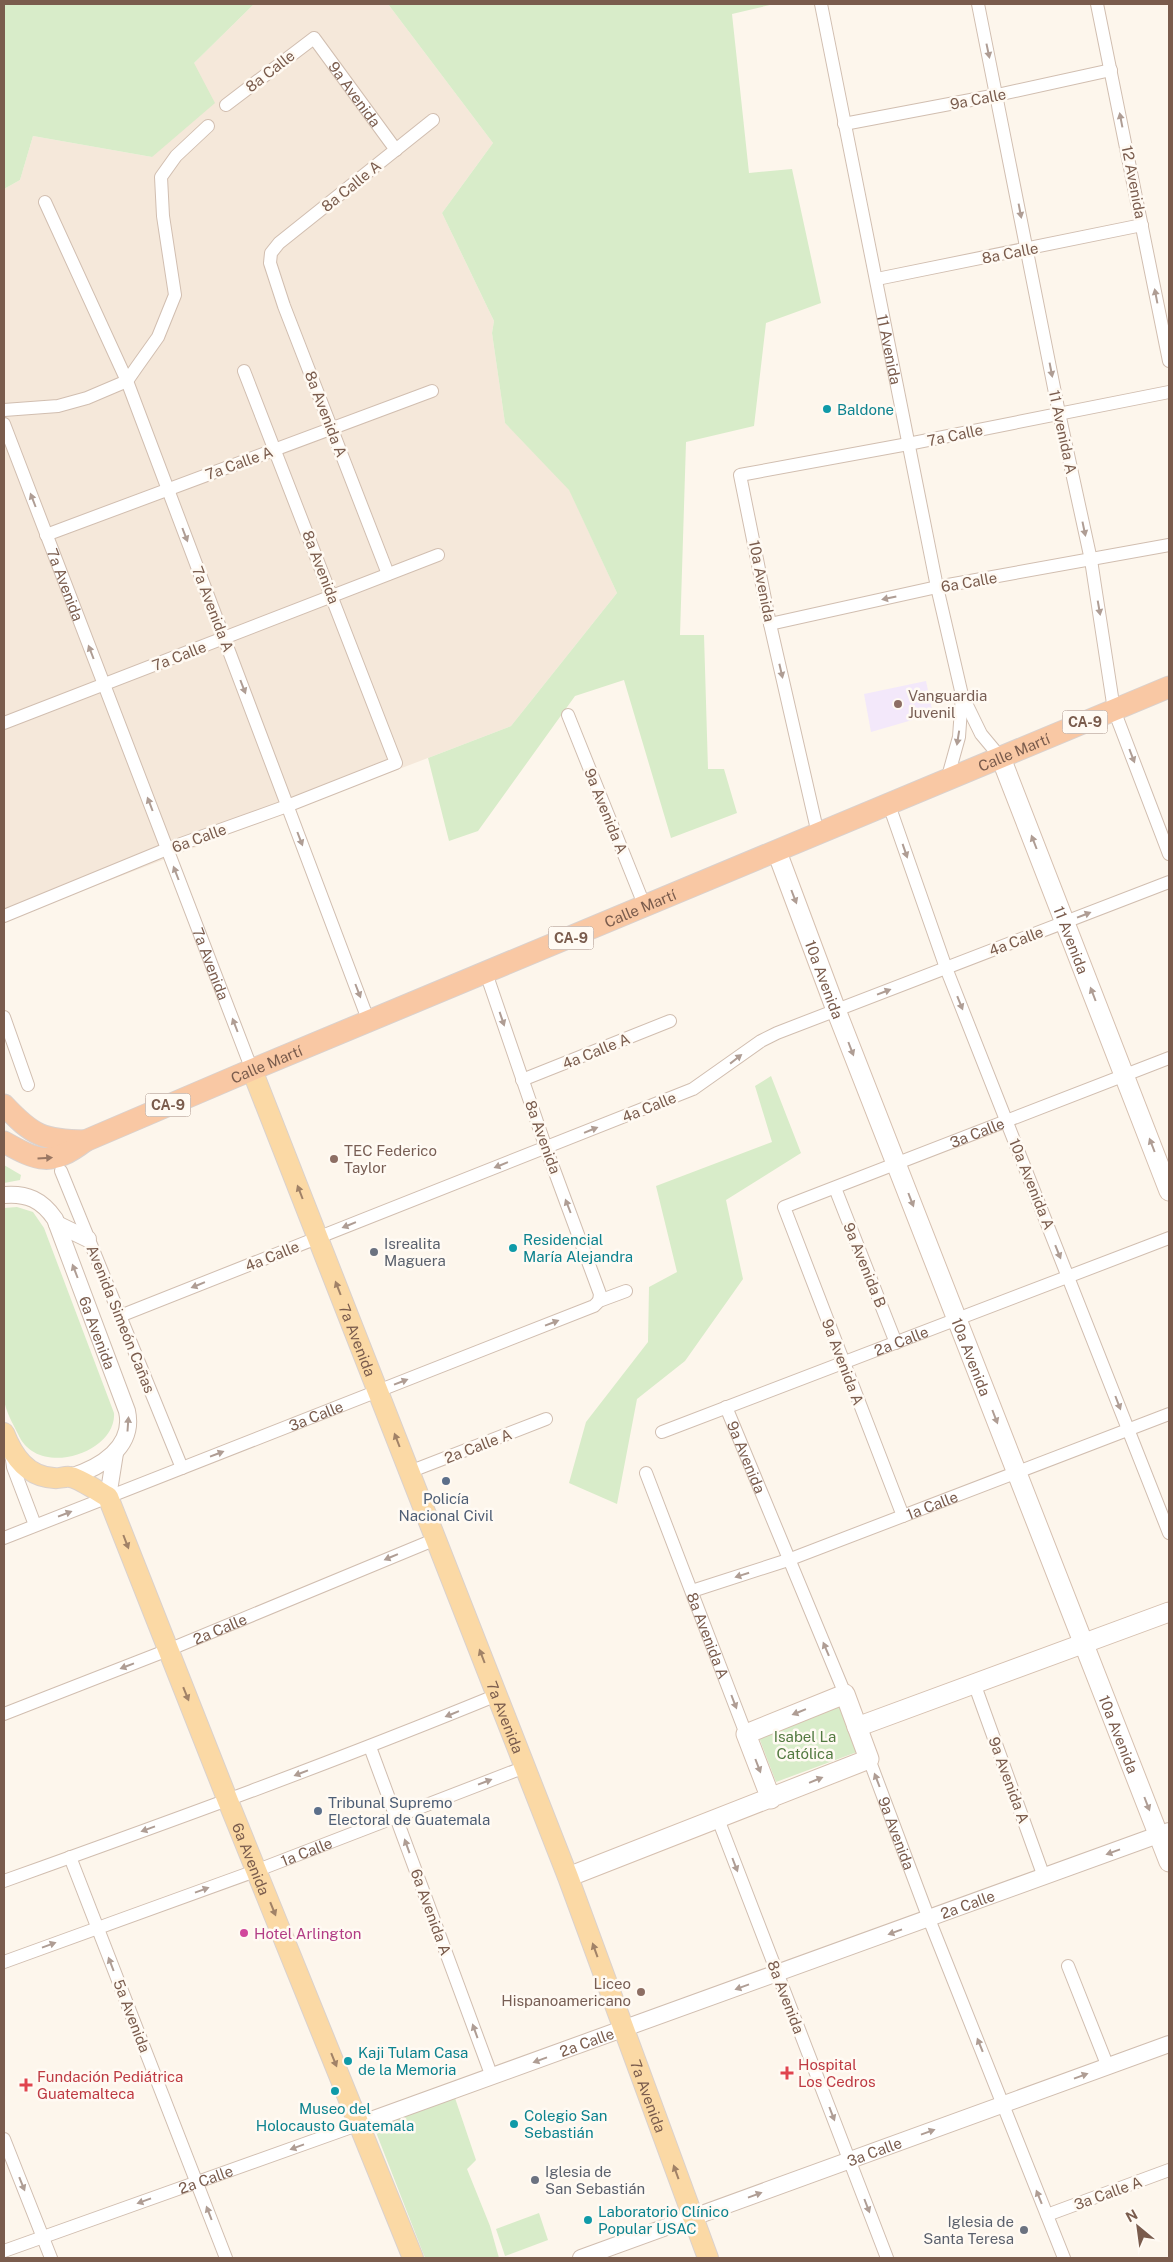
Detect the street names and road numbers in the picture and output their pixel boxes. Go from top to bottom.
street label: 8a Calle [242,47,298,95]
street label: 9a Avenida [326,58,384,130]
street label: 9a Calle [948,85,1008,113]
street label: 12 Avenida [1119,144,1149,220]
street label: 8a Calle A [318,157,384,215]
street label: 8a Calle [980,239,1040,267]
street label: 11 Avenida [874,313,905,386]
street label: 8a Avenida A [302,368,350,460]
street label: 11 Avenida A [1046,388,1080,476]
street label: 7a Calle [926,421,984,449]
street label: 7a Calle A [203,443,275,483]
street label: 8a Avenida [299,528,343,606]
street label: 10a Avenida [746,539,778,623]
street label: 7a Avenida [44,546,87,623]
street label: 7a Avenida A [189,564,237,655]
street label: 6a Calle [940,569,998,595]
street label: 7a Calle [150,638,208,674]
road number: CA-9 [1062,710,1108,734]
street label: Calle Martí [976,729,1052,774]
street label: 9a Avenida A [581,766,631,857]
street label: 6a Calle [169,820,229,856]
street label: Calle Martí [602,885,679,930]
street label: 11 Avenida [1051,904,1092,976]
street label: 4a Calle [986,923,1046,959]
street label: 7a Avenida [190,925,233,1002]
road number: CA-9 [548,926,594,950]
street label: 10a Avenida [802,938,847,1021]
street label: 4a Calle A [560,1030,632,1072]
street label: Calle Martí [228,1041,305,1086]
street label: 4a Calle [619,1088,679,1126]
road number: CA-9 [146,1094,190,1116]
street label: 8a Avenida [522,1098,564,1176]
street label: 3a Calle [947,1114,1007,1151]
street label: 10a Avenida A [1006,1136,1058,1232]
street label: 9a Avenida B [840,1220,890,1310]
street label: 4a Calle [242,1237,302,1275]
street label: Avenida Simeón Cañas [84,1243,158,1395]
street label: 6a Avenida [76,1294,119,1371]
street label: 7a Avenida [336,1301,380,1379]
street label: 10a Avenida [949,1315,994,1398]
street label: 9a Avenida A [819,1317,867,1408]
street label: 2a Calle [872,1322,930,1359]
street label: 3a Calle [286,1397,345,1434]
street label: 9a Avenida [724,1418,769,1496]
street label: 2a Calle A [442,1425,514,1467]
street label: 1a Calle [904,1487,960,1522]
street label: 8a Avenida A [684,1590,733,1681]
street label: 2a Calle [190,1610,249,1647]
street label: 7a Avenida [484,1679,527,1756]
street label: 10a Avenida [1096,1692,1142,1776]
street label: 9a Avenida A [985,1734,1033,1826]
street label: 9a Avenida [875,1794,918,1872]
street label: 6a Avenida [229,1820,274,1897]
street label: 1a Calle [278,1834,334,1869]
street label: 6a Avenida A [407,1866,455,1958]
street label: 2a Calle [938,1886,997,1922]
street label: 8a Avenida [764,1958,808,2036]
street label: 5a Avenida [110,1977,154,2055]
street label: 2a Calle [557,2024,616,2060]
street label: 7a Avenida [627,2057,670,2135]
street label: 3a Calle [845,2134,904,2169]
street label: 2a Calle [176,2162,235,2197]
street label: 3a Calle A [1072,2173,1145,2213]

